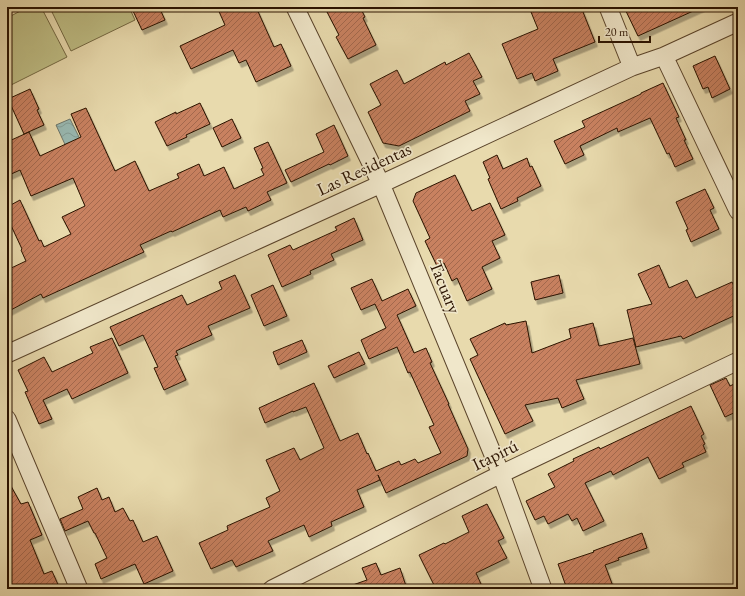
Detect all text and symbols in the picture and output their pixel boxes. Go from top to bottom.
scale bar [599,18,650,44]
text: 20 m [605,24,629,40]
street label: Las Residentas [313,137,415,200]
street label: Tacuary [424,257,467,317]
street label: Itapirú [468,433,522,475]

